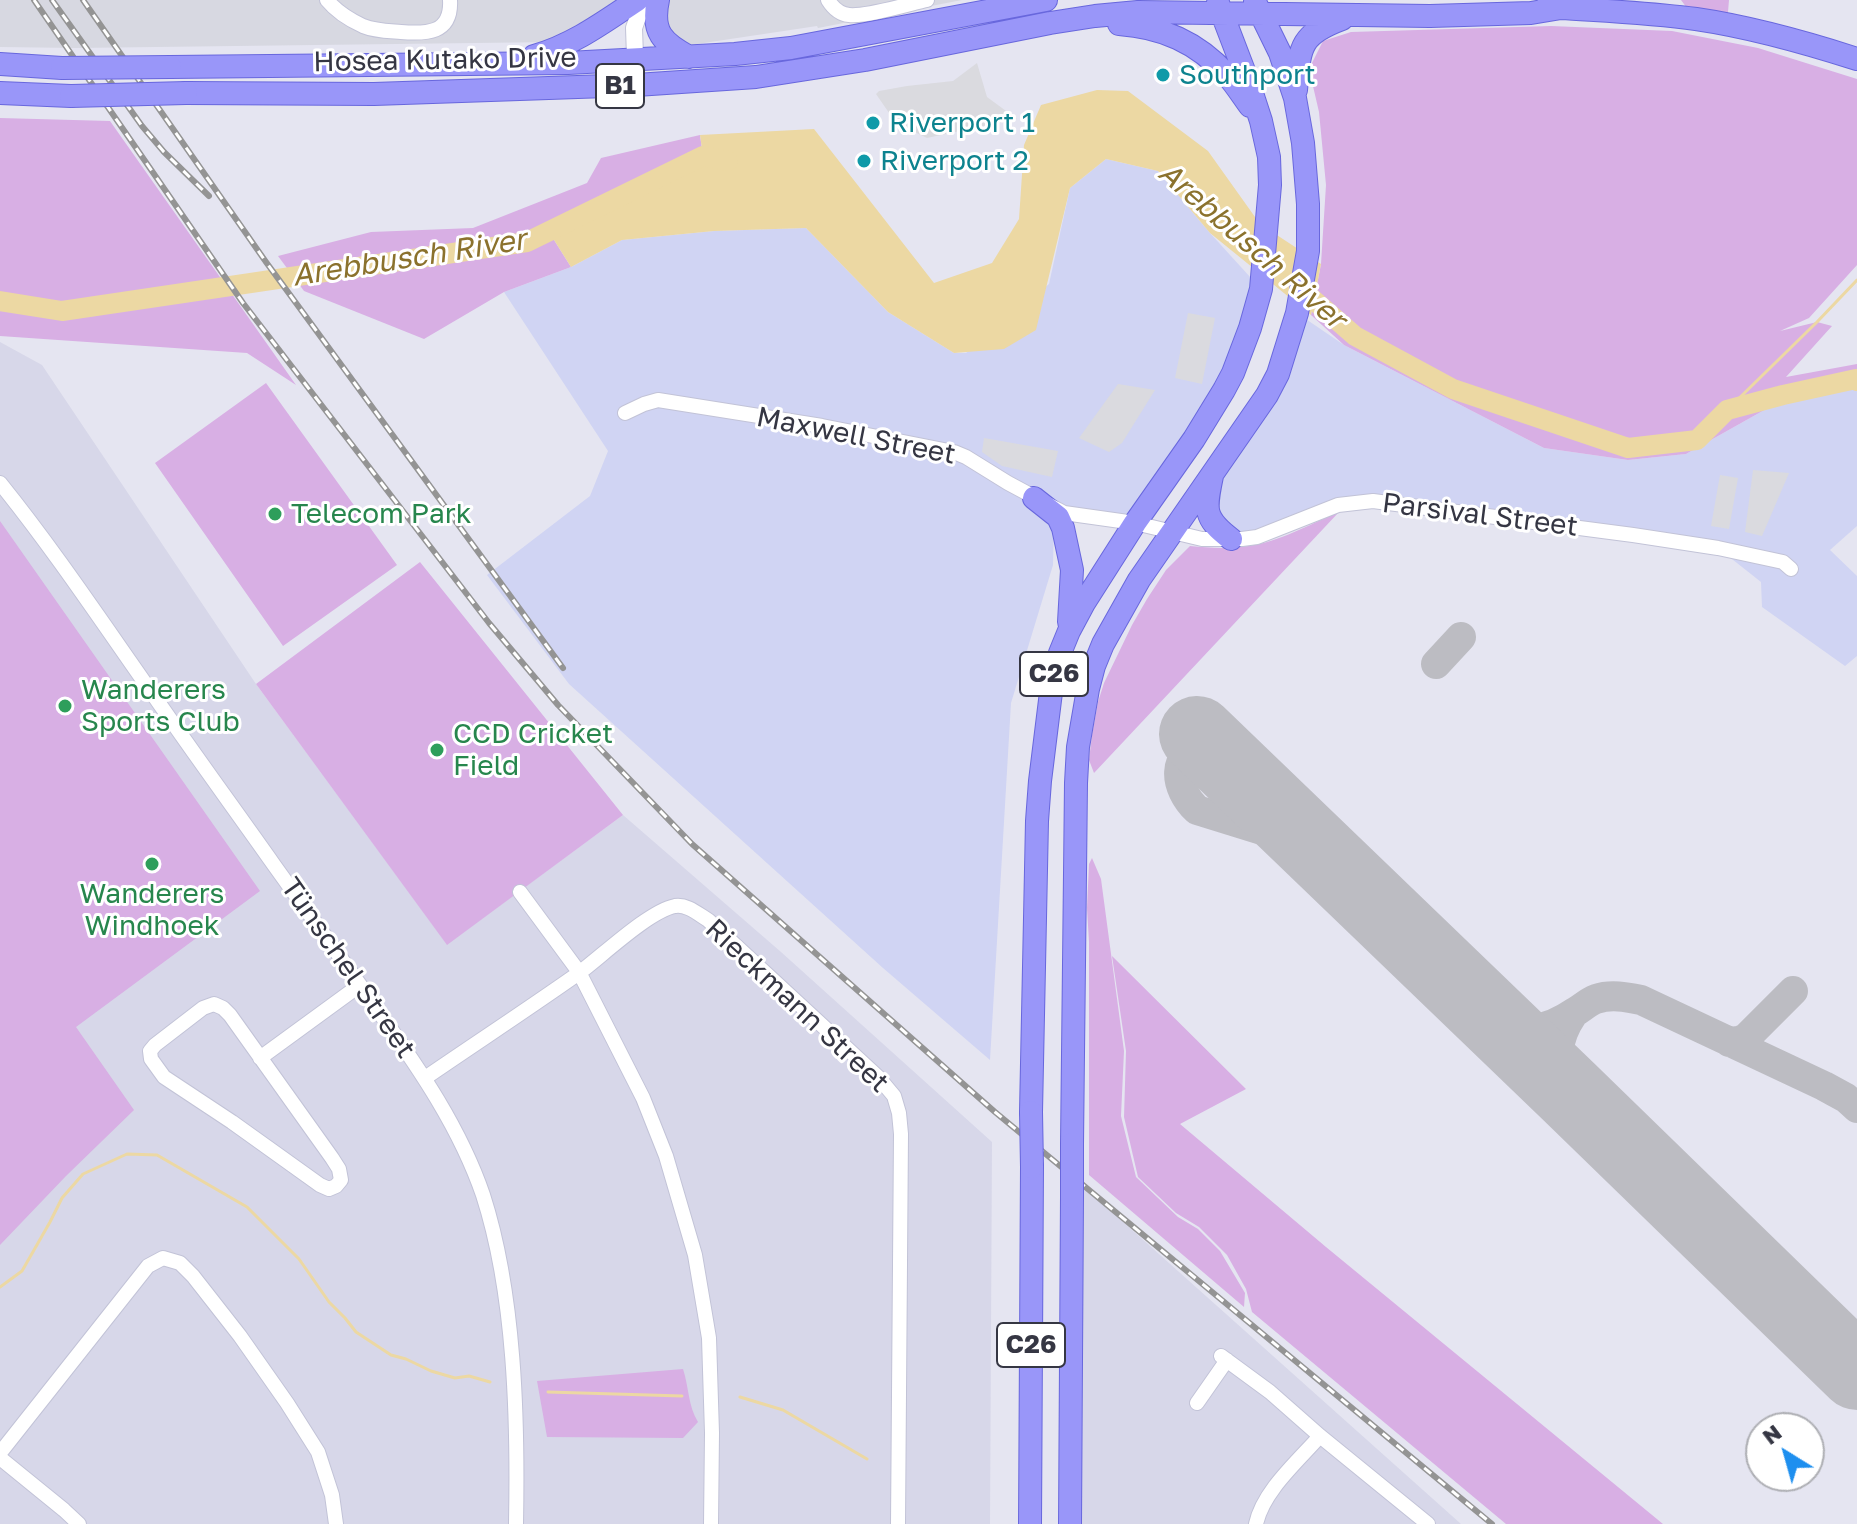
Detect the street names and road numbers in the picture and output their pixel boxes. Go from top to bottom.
street label: Hosea Kutako Drive [313,41,577,79]
road number: B1 [596,64,644,108]
street label: Maxwell Street [754,400,958,472]
street label: Parsival Street [1380,486,1580,544]
road number: C26 [1020,652,1088,696]
street label: Tünschel Street [273,872,423,1064]
street label: Rieckmann Street [698,912,896,1100]
road number: C26 [997,1323,1065,1367]

